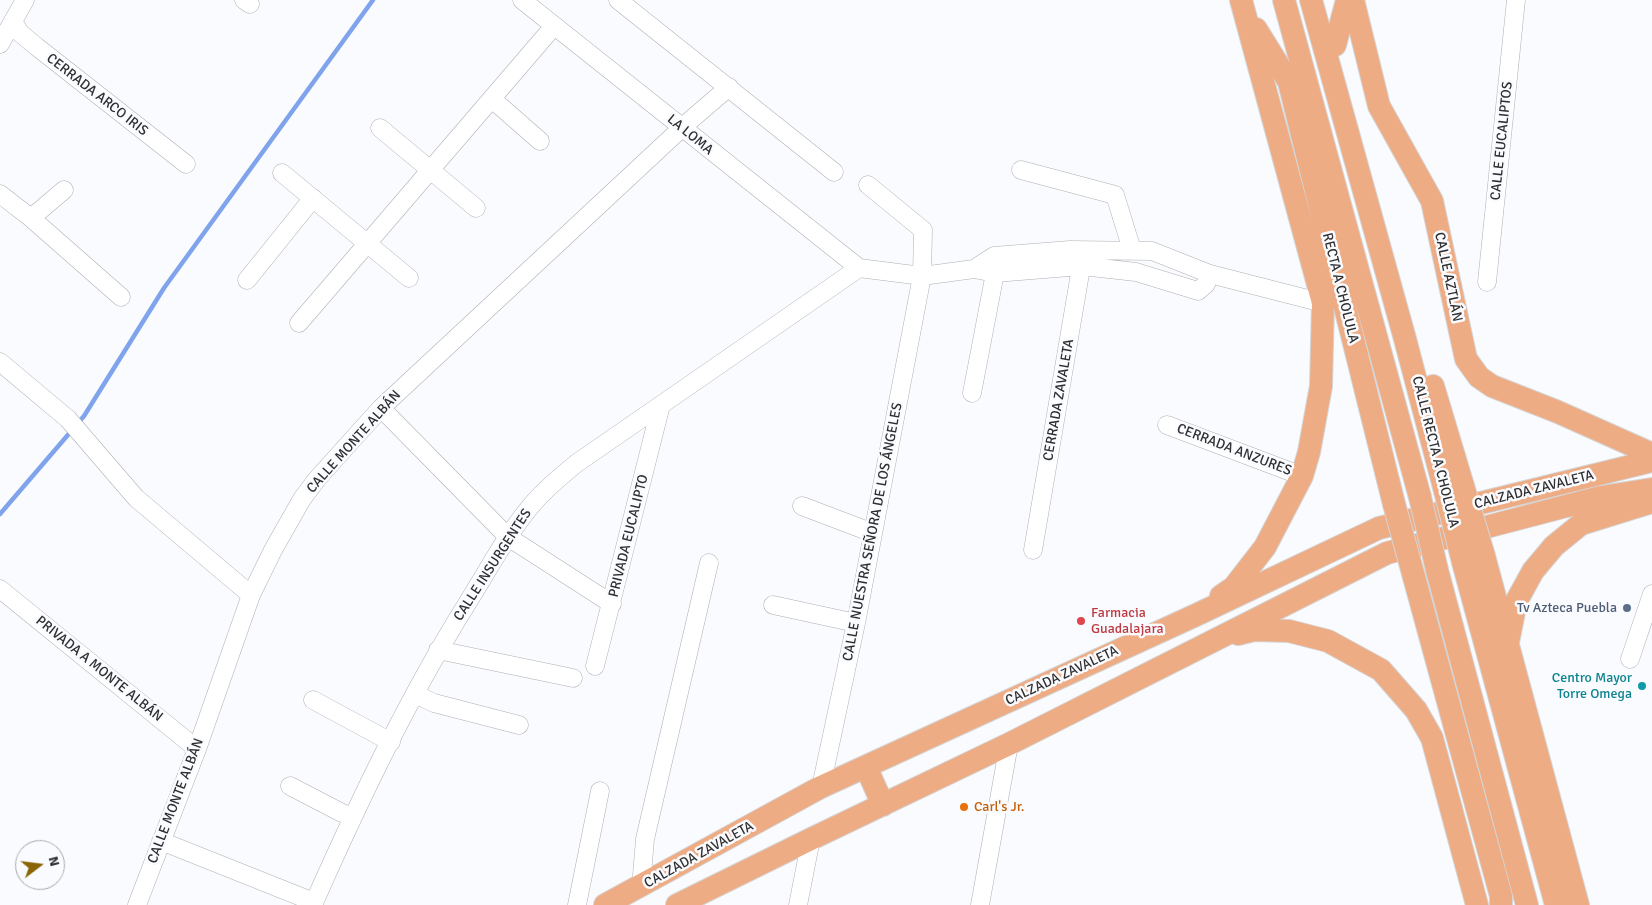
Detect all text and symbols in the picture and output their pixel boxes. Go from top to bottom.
street label: CERRADA ARCO IRIS [43,50,151,140]
street label: CALLE EUCALIPTOS [1487,81,1517,201]
street label: LA LOMA [663,111,717,159]
street label: RECTA A CHOLULA [1318,231,1362,345]
street label: CALLE AZTLÁN [1430,231,1466,323]
street label: CERRADA ZAVALETA [1040,338,1078,462]
street label: CALLE RECTA A CHOLULA [1408,375,1462,529]
street label: CALLE MONTE ALBÁN [303,387,405,497]
street label: CALLE NUESTRA SEÑORA DE LOS ÁNGELES [840,401,906,663]
street label: CERRADA ANZURES [1174,420,1294,480]
street label: CALZADA ZAVALETA [1473,467,1595,513]
street label: PRIVADA EUCALIPTO [606,473,652,599]
street label: CALLE INSURGENTES [450,506,536,624]
place label: Tv Azteca Puebla [1517,600,1617,616]
marker: Tv Azteca Puebla [1621,602,1633,614]
place label: Farmacia Guadalajara [1091,605,1164,638]
street label: PRIVADA A MONTE ALBÁN [32,613,166,725]
marker: Farmacia Guadalajara [1075,615,1087,627]
street label: CALZADA ZAVALETA [1003,643,1121,709]
place label: Centro Mayor Torre Omega [1552,670,1632,702]
marker: Centro Mayor Torre Omega [1636,680,1648,692]
street label: CALLE MONTE ALBÁN [144,736,208,866]
place label: Carl's Jr. [974,799,1025,815]
marker: Carl's Jr. [958,801,970,813]
street label: CALZADA ZAVALETA [641,818,757,892]
north arrow [15,840,65,890]
text: N [45,854,63,868]

